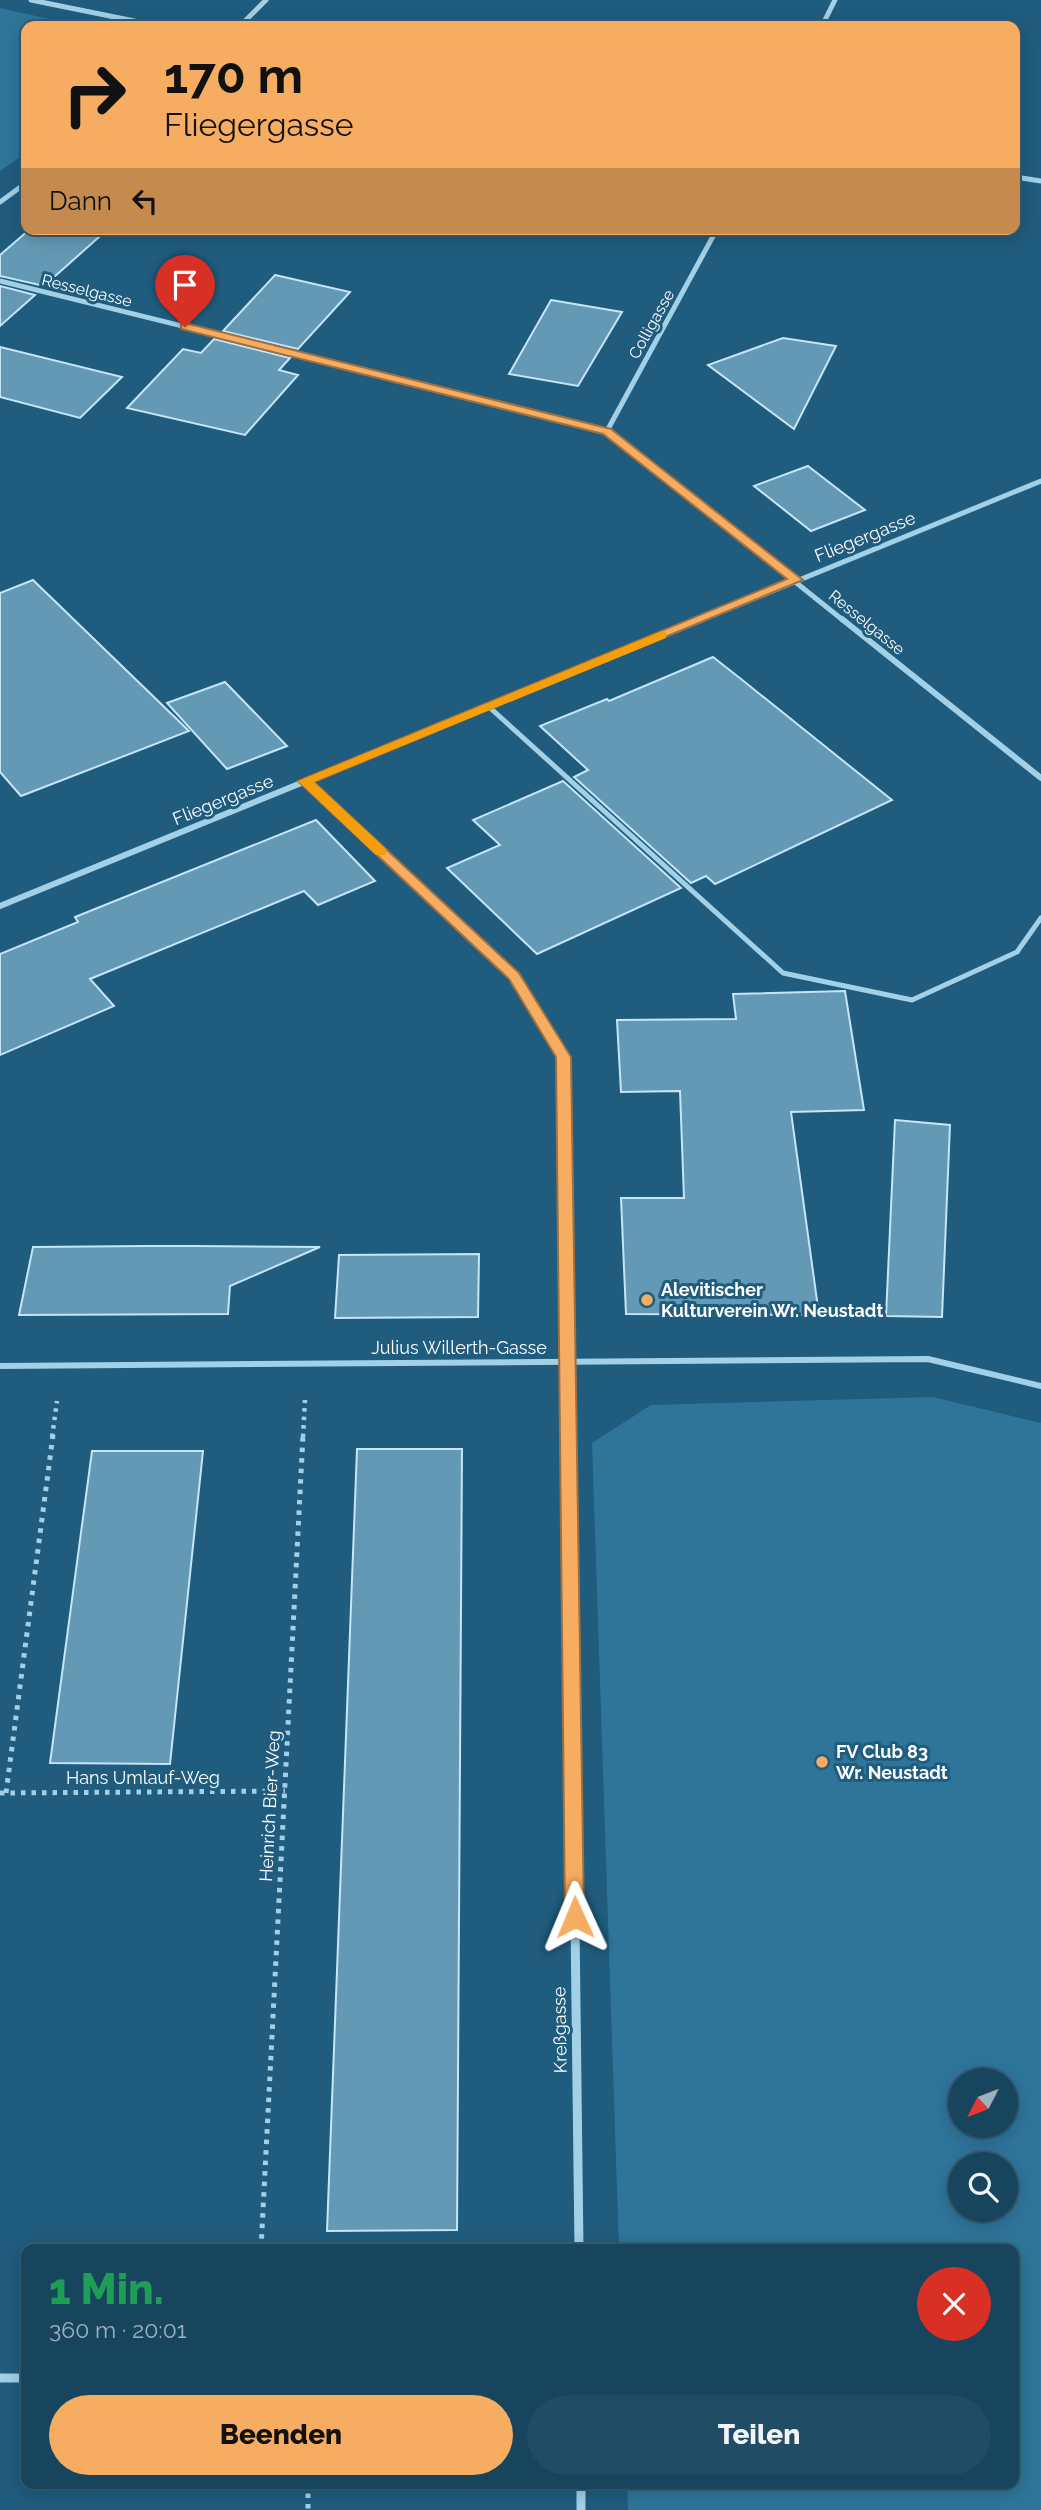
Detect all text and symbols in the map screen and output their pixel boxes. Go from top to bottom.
text: 170 m [164,47,303,104]
icon: right [49,49,140,140]
text: Fliegergasse [164,106,354,143]
icon: left [126,182,164,220]
text: Dann [49,186,112,216]
pin [155,255,215,327]
icon: arrive [166,266,204,304]
street label: Resselgasse [40,270,134,311]
street label: Colligasse [625,286,678,362]
street label: Fliegergasse [811,507,919,566]
street label: Resselgasse [825,586,909,659]
street label: Fliegergasse [169,770,277,829]
place label: Alevitischer Kulturverein Wr. Neustadt [661,1279,883,1321]
marker: Alevitischer Kulturverein Wr. Neustadt [639,1292,655,1308]
street label: Julius Willerth-Gasse [371,1337,547,1358]
street label: Heinrich Bier-Weg [255,1730,284,1882]
place label: FV Club 83 Wr. Neustadt [836,1741,948,1783]
marker: FV Club 83 Wr. Neustadt [814,1754,830,1770]
street label: Hans Umlauf-Weg [66,1767,220,1788]
position arrow [538,1880,612,1954]
street label: Kreßgasse [548,1986,571,2074]
north arrow [948,2068,1018,2138]
map controls [948,2068,1018,2222]
button: search [948,2152,1018,2222]
text: 1 Min. [49,2265,164,2314]
button: close [917,2267,991,2341]
text: 360 m · 20:01 [49,2316,187,2343]
button: Beenden [49,2395,513,2475]
button: Teilen [527,2395,991,2475]

